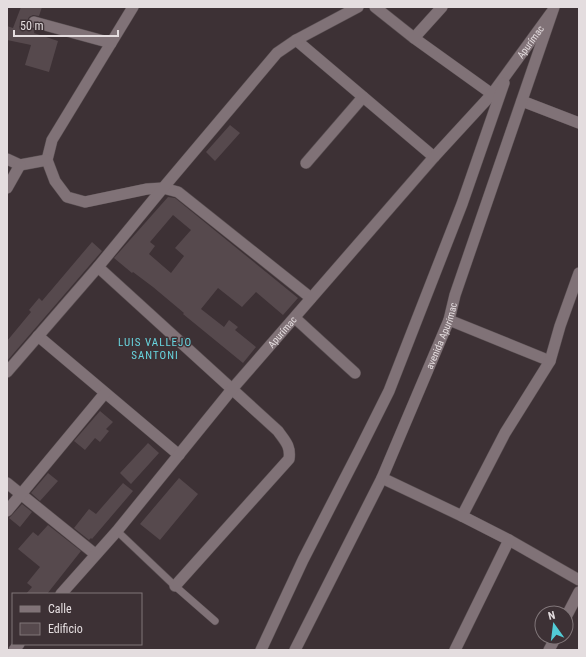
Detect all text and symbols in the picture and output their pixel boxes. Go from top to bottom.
scale bar [14,12,118,38]
text: 50 m [20,19,44,33]
street label: Apurímac [515,23,546,60]
street label: avenida Apurimac [423,301,459,371]
street label: Apurímac [265,314,299,350]
district label: LUIS VALLEJO SANTONI [118,336,192,362]
legend [12,593,142,645]
text: Calle [48,602,72,616]
north arrow [534,605,574,645]
text: N [547,609,557,623]
text: Edificio [48,622,83,636]

